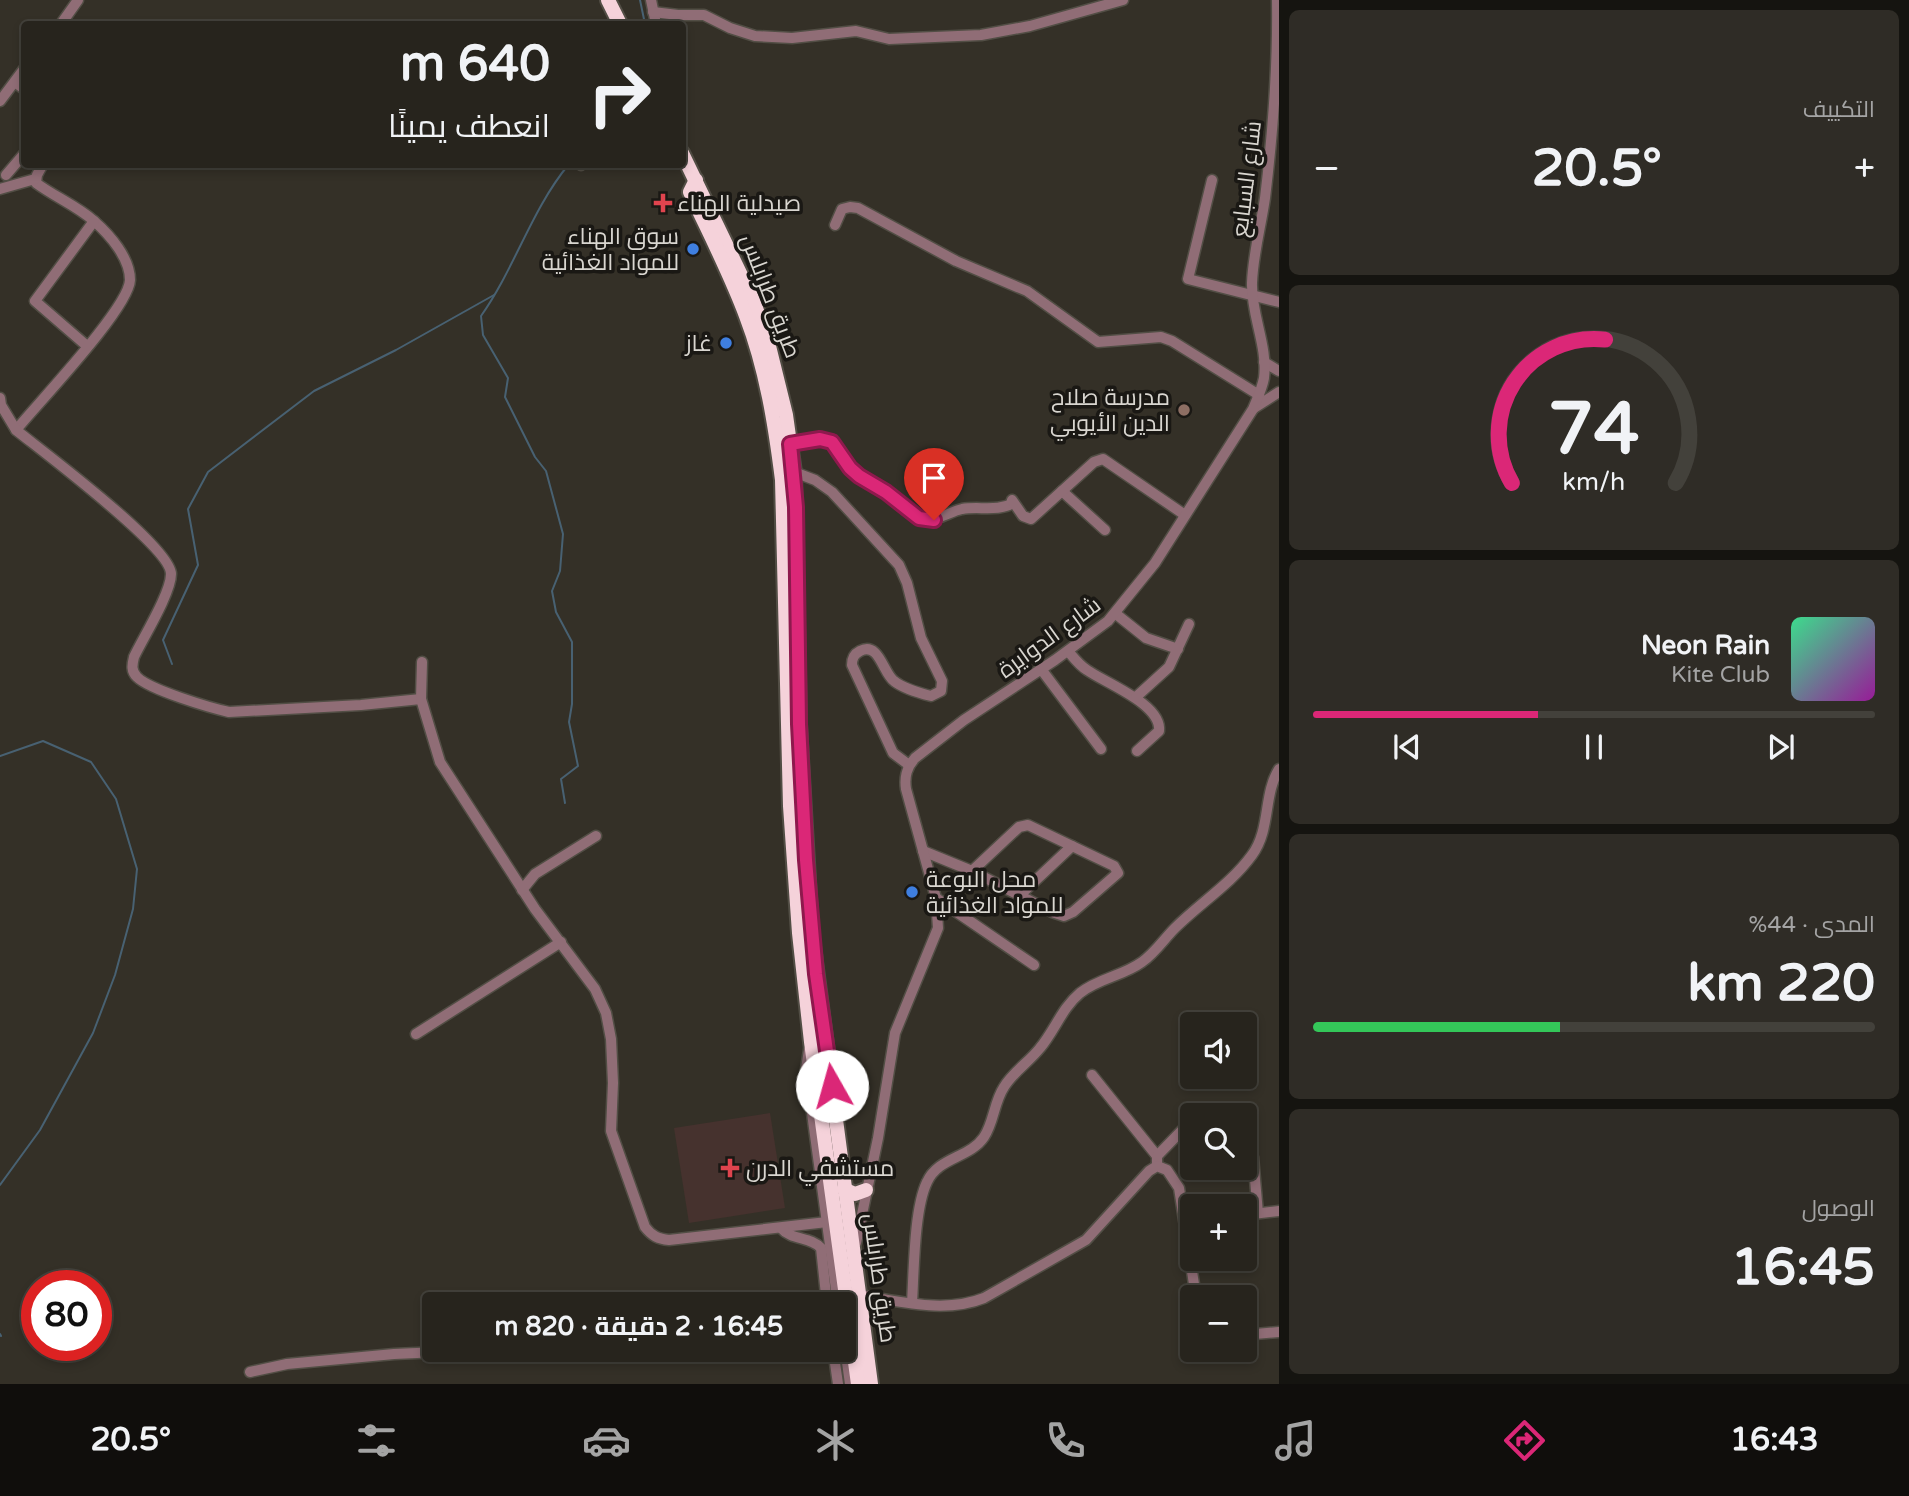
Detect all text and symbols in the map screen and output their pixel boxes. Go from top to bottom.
text: 640 m [400,35,550,94]
icon: right [574,49,665,140]
text: التكييف [1803,96,1875,124]
text: انعطف يمينًا [388,108,550,146]
street label: شارع السبايع [1226,119,1269,239]
text: 20.5° [1532,137,1662,200]
text: − [1313,146,1340,192]
text: + [1854,146,1875,192]
place label: صيدلية الهناء [677,190,801,218]
marker: صيدلية الهناء [655,195,671,211]
place label: سوق الهناء للمواد الغذائية [542,223,679,277]
street label: طريق طرابلس [734,230,807,362]
marker: سوق الهناء للمواد الغذائية [685,241,701,257]
place label: غاز [684,330,712,358]
marker: غاز [718,335,734,351]
place label: مدرسة صلاح الدين الأيوبي [1050,384,1170,441]
text: 74 [1548,387,1640,475]
marker: مدرسة صلاح الدين الأيوبي [1176,402,1192,418]
pin [904,448,964,520]
icon: arrive [915,459,953,497]
text: km/h [1563,467,1625,497]
street label: شارع الدوايرة [993,591,1107,685]
text: Neon Rain [1641,630,1770,661]
text: Kite Club [1671,661,1770,689]
icon: previous [1388,728,1426,766]
icon: pause [1575,728,1613,766]
icon: next [1762,728,1800,766]
place label: محل البوعة للمواد الغذائية [926,866,1063,920]
marker: محل البوعة للمواد الغذائية [904,884,920,900]
text: المدى · 44% [1748,911,1875,939]
text: 220 km [1687,952,1875,1015]
map controls [1180,1012,1257,1362]
button: sound [1180,1012,1257,1089]
position arrow [795,1049,869,1123]
button: search [1180,1103,1257,1180]
place label: مستشفي الدرن [746,1155,894,1186]
marker: مستشفي الدرن [720,1158,740,1178]
button: + [1180,1194,1257,1271]
text: الوصول [1802,1195,1875,1223]
street label: طريق طرابلس [856,1212,902,1345]
text: 16:45 [1731,1236,1875,1299]
speed limit sign: 80 [21,1270,112,1361]
button: − [1180,1285,1257,1362]
text: 16:45 · 2 دقيقة · 820 m [495,1311,783,1342]
icon: filters [352,1416,401,1465]
icon: car [582,1416,631,1465]
icon: climate [811,1416,860,1465]
icon: phone [1041,1416,1090,1465]
icon: music [1271,1416,1320,1465]
icon: directions [1500,1416,1549,1465]
text: 20.5° [90,1421,171,1459]
text: 16:43 [1730,1421,1819,1459]

